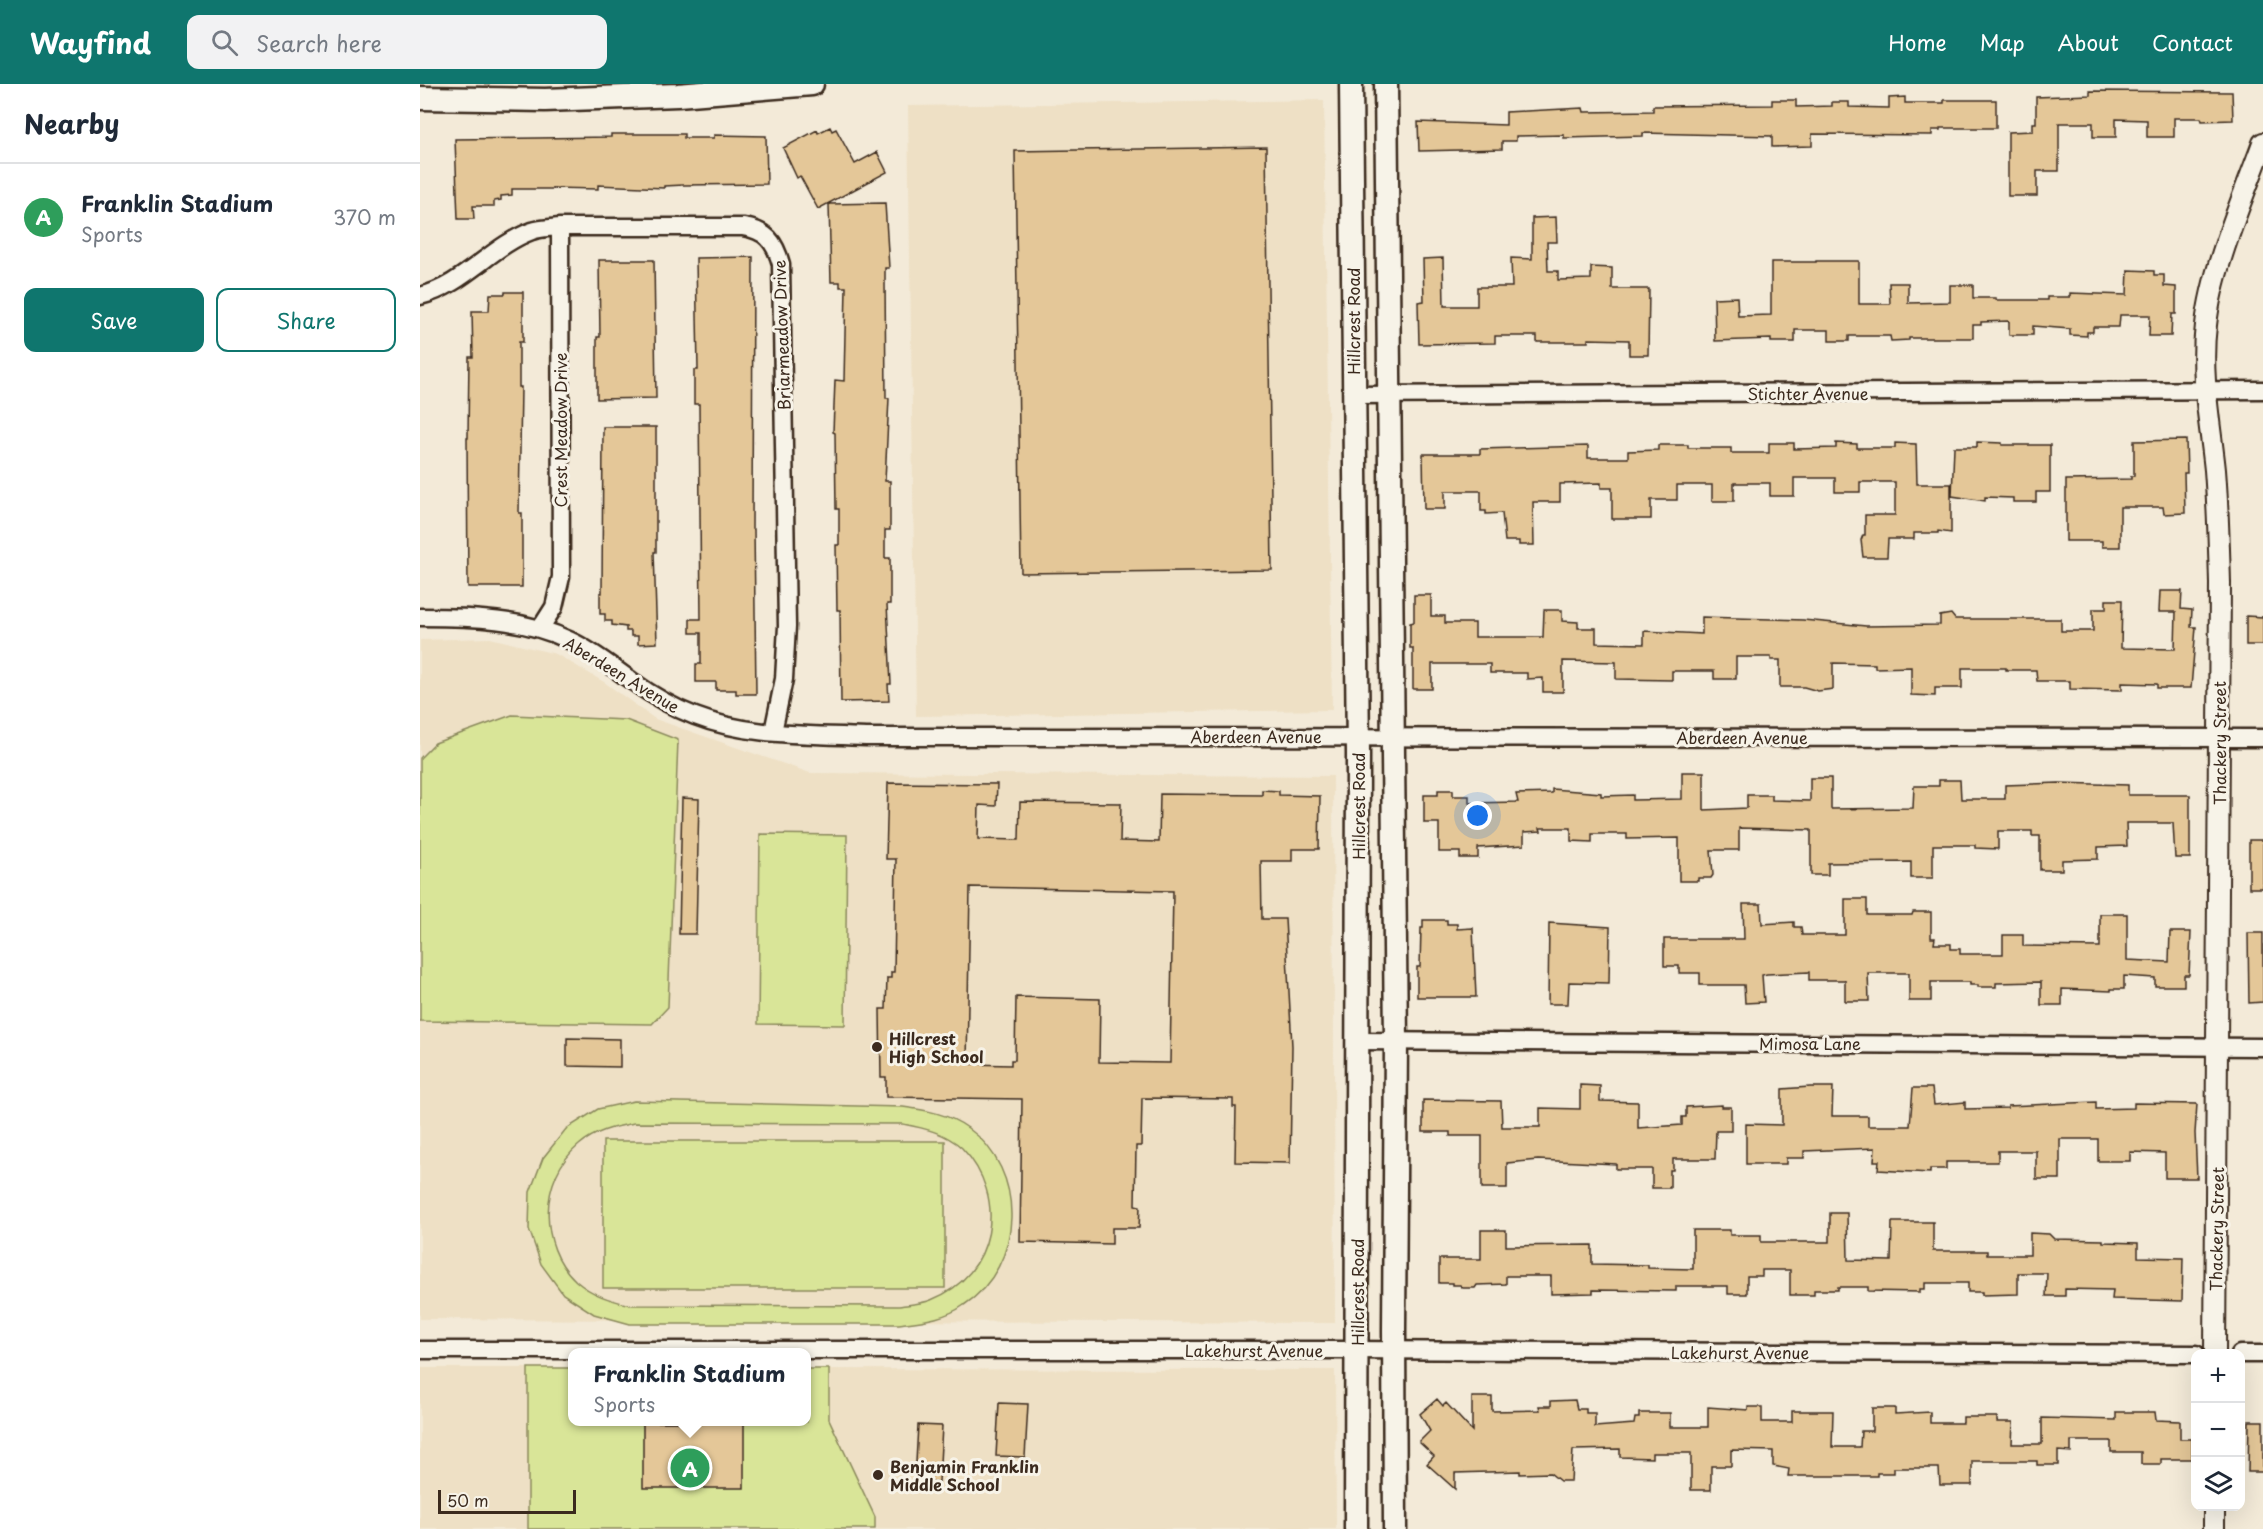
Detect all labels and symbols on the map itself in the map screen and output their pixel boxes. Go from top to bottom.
street label: Briarmeadow Drive [766,259,796,411]
street label: Hillcrest Road [1341,267,1365,375]
street label: Crest Meadow Drive [548,353,572,508]
street label: Stichter Avenue [1748,381,1869,405]
street label: Aberdeen Avenue [560,630,685,718]
street label: Thackery Street [2207,680,2231,805]
street label: Aberdeen Avenue [1190,724,1322,748]
street label: Aberdeen Avenue [1676,725,1808,749]
street label: Hillcrest Road [1346,752,1370,860]
your location [1463,801,1492,830]
place label: Hillcrest High School [889,1026,983,1068]
street label: Mimosa Lane [1759,1031,1861,1055]
marker: Hillcrest High School [870,1040,884,1054]
street label: Thackery Street [2203,1166,2229,1291]
street label: Hillcrest Road [1345,1238,1369,1346]
street label: Lakehurst Avenue [1185,1338,1323,1362]
street label: Lakehurst Avenue [1671,1340,1809,1364]
pin: A [670,1446,710,1490]
place label: Benjamin Franklin Middle School [890,1454,1039,1496]
marker: Benjamin Franklin Middle School [871,1468,885,1482]
scale bar [438,1487,576,1514]

